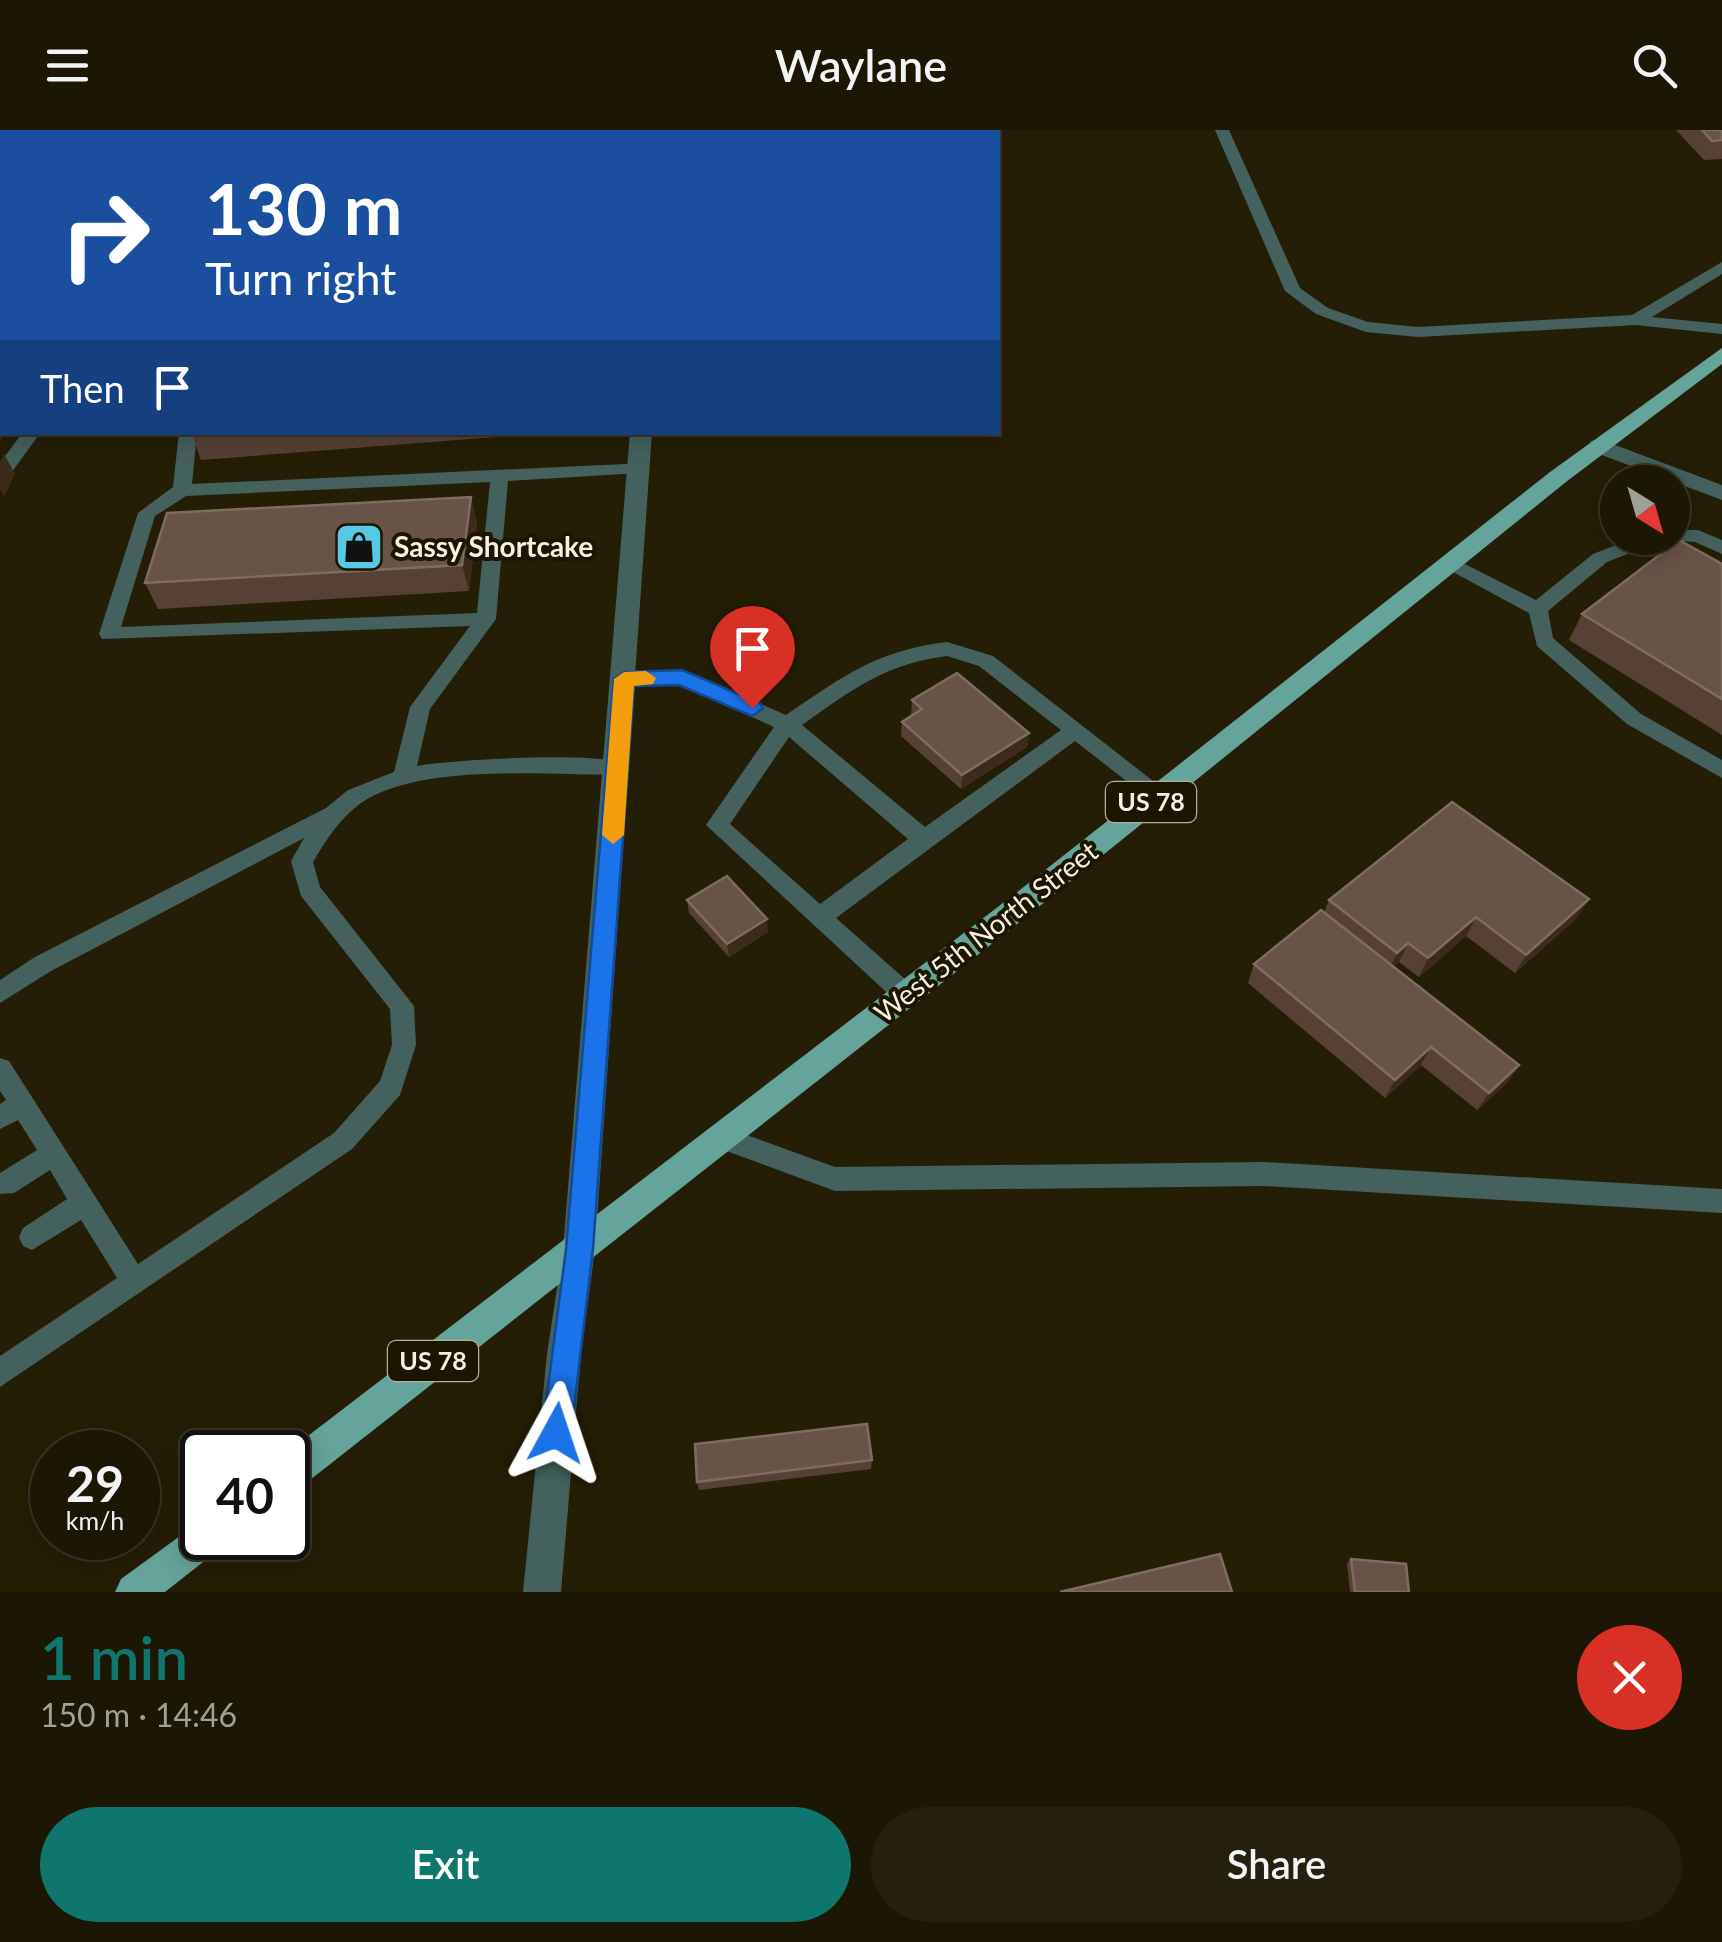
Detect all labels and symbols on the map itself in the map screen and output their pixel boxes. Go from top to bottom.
north arrow [1600,465,1690,555]
shop icon: Sassy Shortcake [333,521,385,573]
place label: Sassy Shortcake [394,529,593,563]
pin [710,606,795,709]
road number: US 78 [1106,782,1196,822]
street label: West 5th North Street [867,833,1104,1029]
road number: US 78 [388,1341,478,1381]
position arrow [504,1381,608,1485]
speed limit sign: 40 [180,1430,310,1560]

